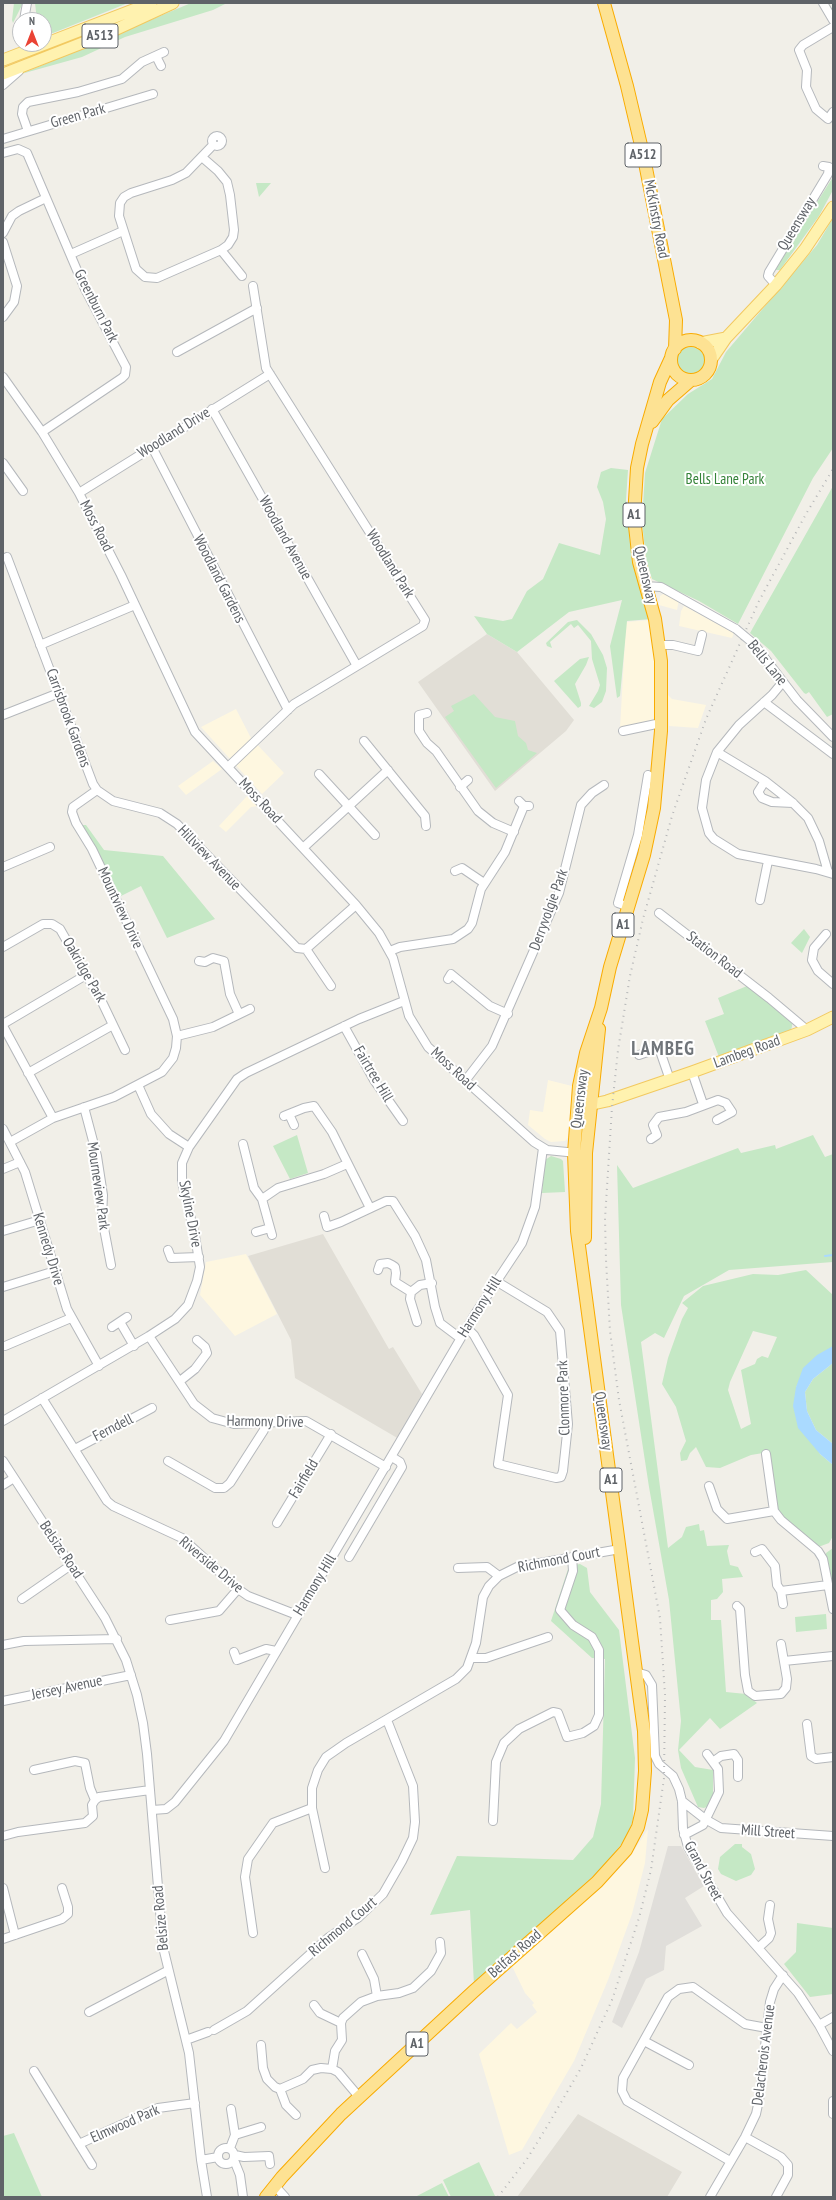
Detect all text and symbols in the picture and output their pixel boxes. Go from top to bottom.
north arrow [12,12,52,52]
text: N [29,14,35,28]
road number: A513 [82,24,118,48]
street label: Green Park [49,100,107,132]
road number: A512 [625,143,661,167]
street label: McKinstry Road [640,178,672,260]
street label: Queensway [774,194,820,254]
street label: Greenburn Park [70,266,122,346]
street label: Woodland Drive [134,404,214,462]
park label: Bells Lane Park [686,471,764,489]
street label: Woodland Avenue [255,493,315,583]
street label: Moss Road [76,497,116,555]
road number: A1 [623,503,645,527]
street label: Woodland Park [362,527,418,601]
street label: Woodland Gardens [189,532,249,626]
street label: Queensway [630,544,660,606]
street label: Bells Lane [743,637,791,689]
street label: Carrisbrook Gardens [42,666,94,770]
street label: Moss Road [235,775,285,827]
street label: Hillview Avenue [174,822,244,894]
street label: Mountview Drive [93,865,147,951]
street label: Derryvolgie Park [526,867,572,953]
road number: A1 [612,913,634,937]
street label: Station Road [683,928,745,982]
street label: Oakridge Park [58,934,110,1006]
street label: Lambeg Road [711,1032,783,1072]
district label: LAMBEG [631,1039,695,1061]
street label: Fairtree Hill [349,1043,397,1105]
street label: Moss Road [427,1044,479,1094]
street label: Queensway [567,1069,593,1129]
street label: Mourneview Park [83,1141,113,1231]
street label: Skyline Drive [175,1179,205,1249]
street label: Kennedy Drive [28,1211,68,1287]
street label: Harmony Hill [454,1273,506,1341]
street label: Clonmore Park [554,1360,574,1436]
street label: Queensway [590,1390,616,1452]
street label: Ferndell [90,1410,136,1446]
street label: Harmony Drive [226,1412,304,1432]
street label: Fairfield [285,1456,323,1502]
road number: A1 [600,1468,622,1492]
street label: Belsize Road [35,1518,87,1582]
street label: Riverside Drive [175,1533,247,1597]
street label: Richmond Court [517,1543,601,1577]
street label: Harmony Hill [290,1551,340,1619]
street label: Jersey Avenue [30,1672,104,1704]
street label: Mill Street [740,1821,796,1843]
street label: Grand Street [680,1838,726,1904]
street label: Belsize Road [149,1885,173,1951]
street label: Richmond Court [305,1893,381,1961]
street label: Belfast Road [485,1926,545,1982]
street label: Delacherois Avenue [749,2003,779,2107]
road number: A1 [406,2032,428,2056]
street label: Elmwood Park [88,2101,162,2147]

